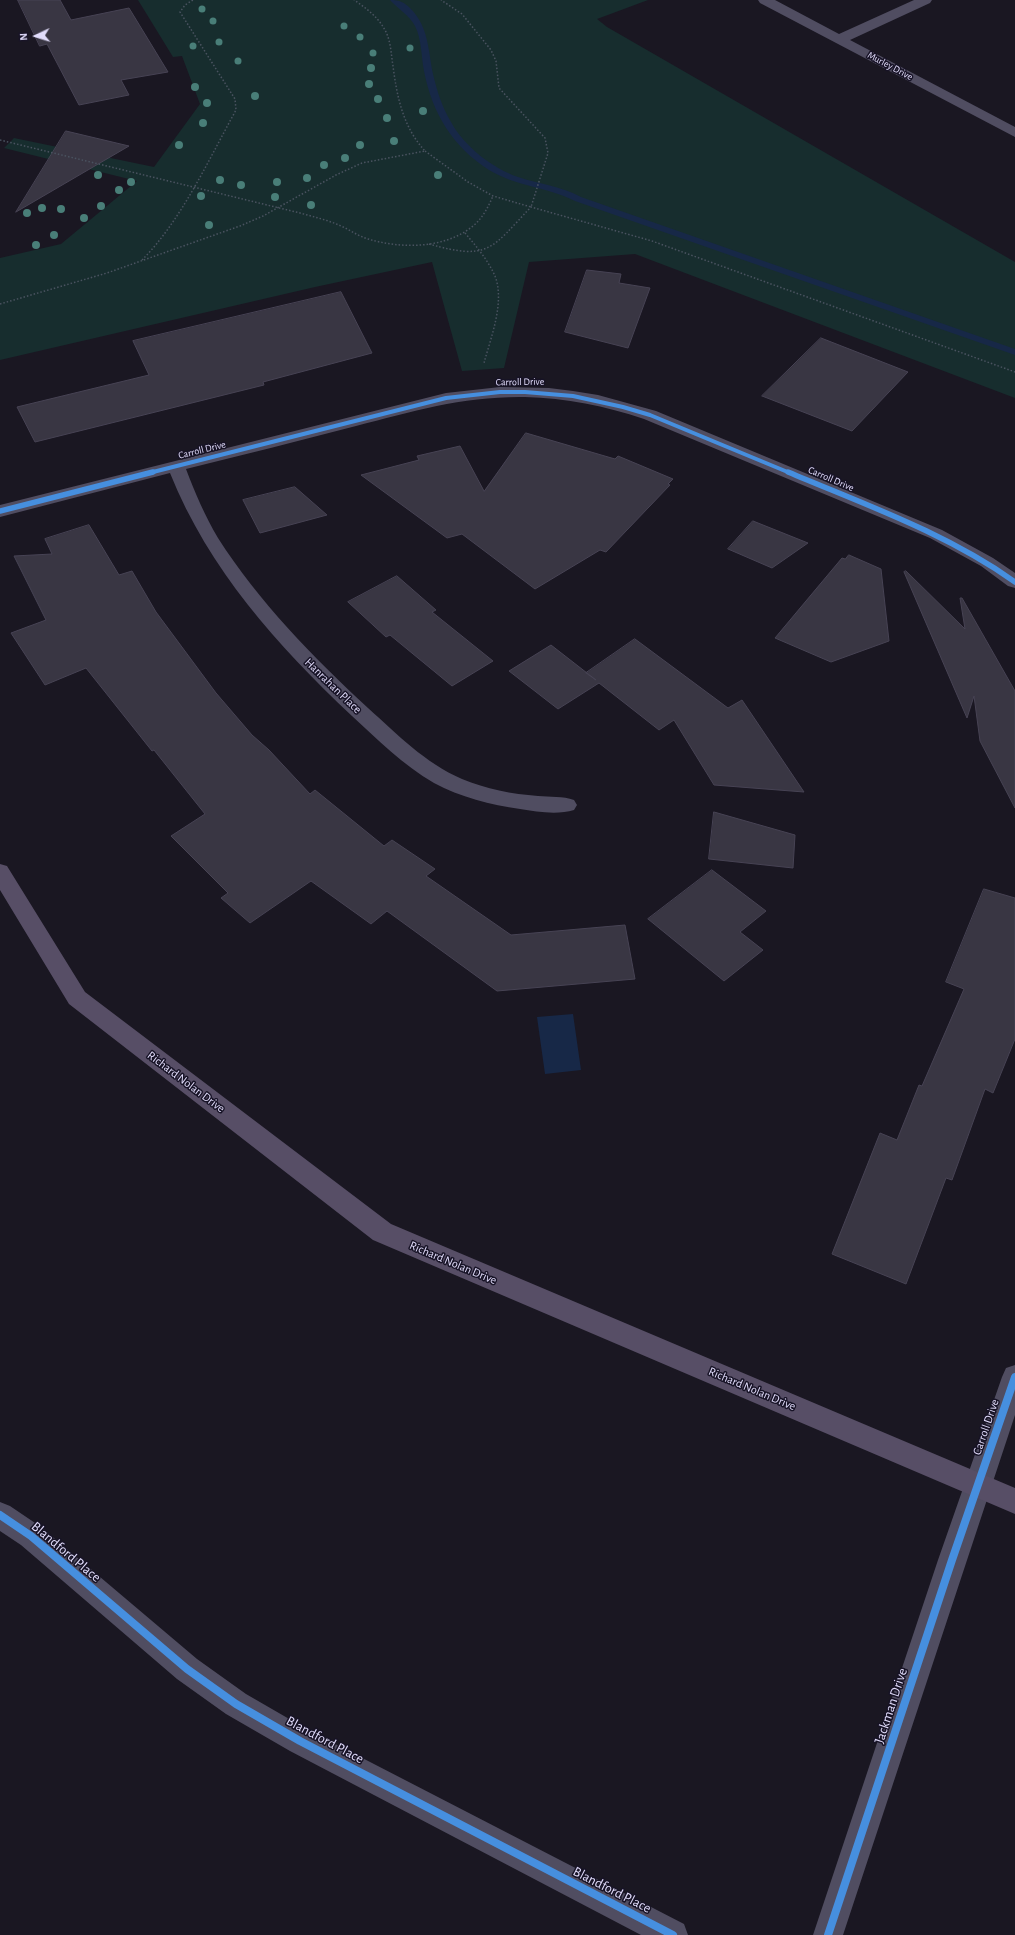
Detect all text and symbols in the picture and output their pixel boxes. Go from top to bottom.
north arrow [16,16,56,56]
text: N [18,33,29,41]
street label: Murley Drive [865,49,915,83]
street label: Carroll Drive [496,376,544,388]
street label: Carroll Drive [177,438,227,462]
street label: Carroll Drive [806,464,856,494]
street label: Hanrahan Place [302,655,364,717]
street label: Richard Nolan Drive [144,1048,228,1116]
street label: Richard Nolan Drive [407,1238,499,1288]
street label: Richard Nolan Drive [706,1364,798,1414]
street label: Carroll Drive [970,1397,1002,1457]
street label: Blandford Place [28,1518,104,1586]
street label: Jackman Drive [871,1666,911,1746]
street label: Blandford Place [283,1712,367,1768]
street label: Blandford Place [570,1863,654,1917]

